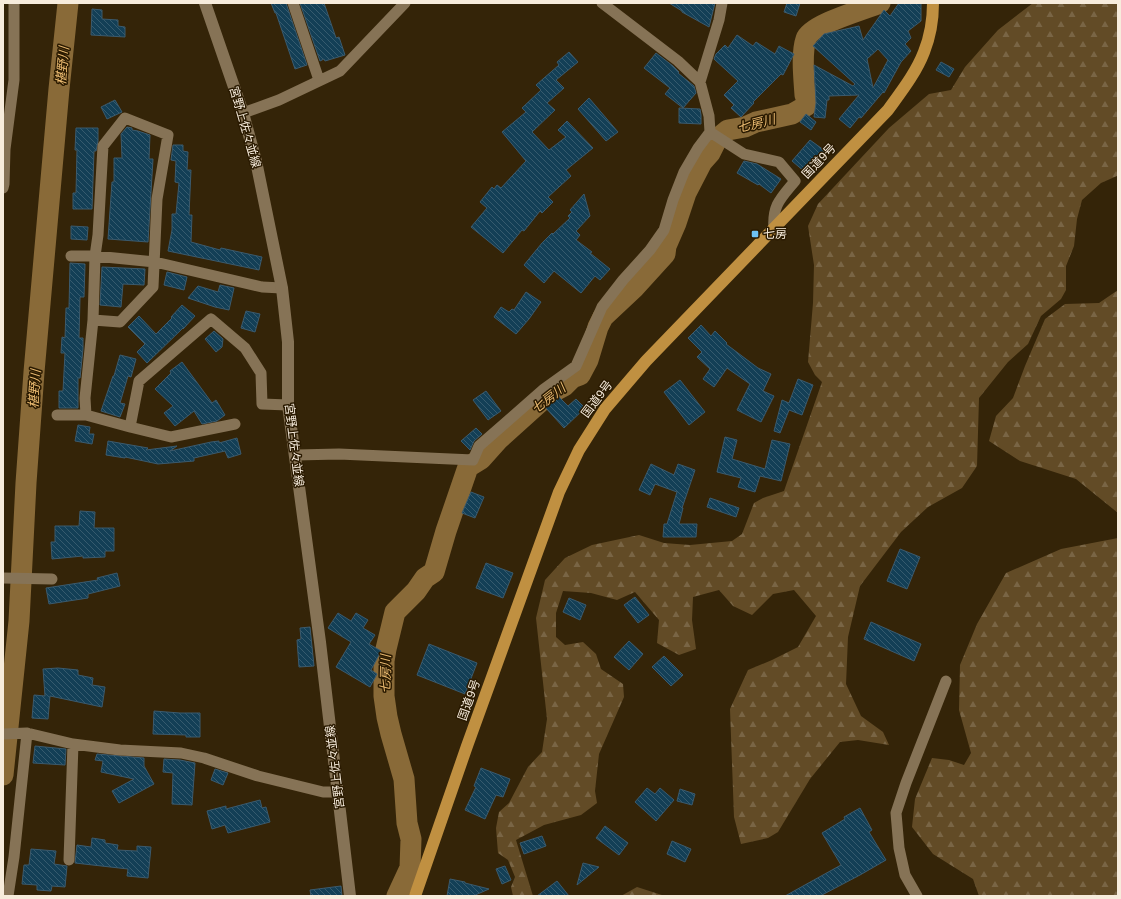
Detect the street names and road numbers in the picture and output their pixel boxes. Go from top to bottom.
street label: 宮野上佐々並線 [227,85,263,169]
street label: 国道9号 [799,141,839,181]
street label: 国道9号 [579,378,615,420]
street label: 宮野上佐々並線 [282,402,306,488]
street label: 国道9号 [455,678,483,722]
street label: 宮野上佐々並線 [323,724,347,810]

